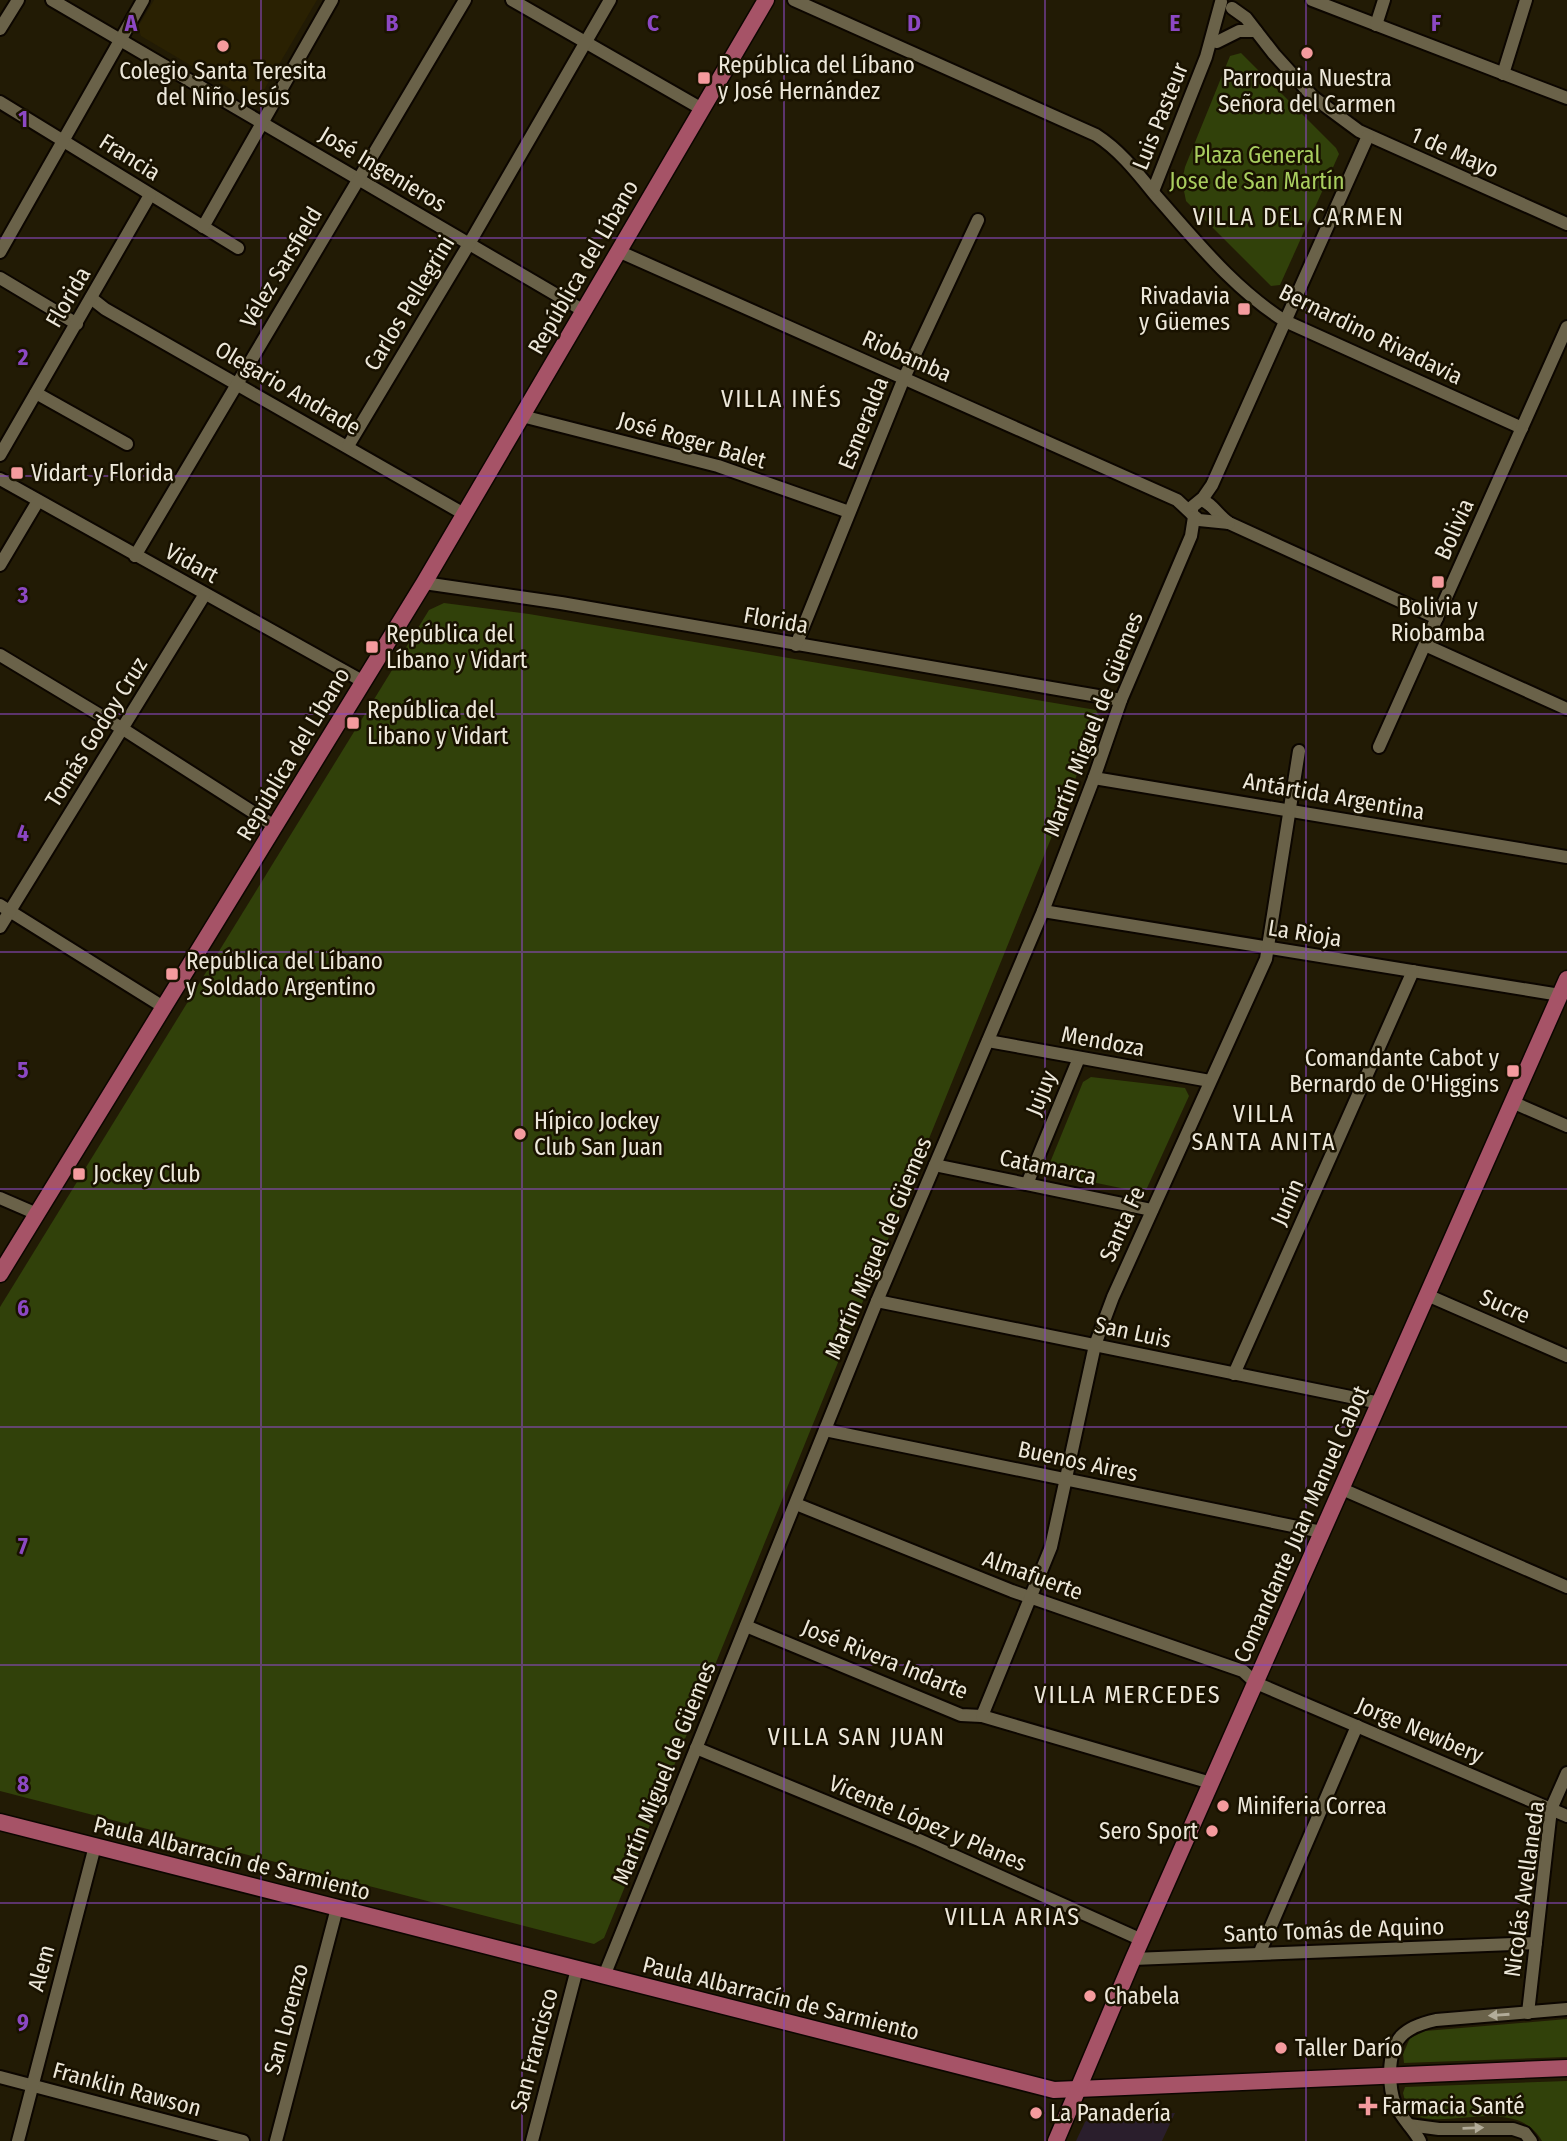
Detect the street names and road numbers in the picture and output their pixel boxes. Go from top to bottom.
street label: Luis Pasteur [1126,58,1194,174]
street label: José Ingenieros [314,120,452,218]
street label: 1 de Mayo [1407,120,1503,184]
street label: Francia [94,127,166,187]
street label: República del Líbano [522,175,644,359]
street label: Vélez Sarsfield [234,201,328,333]
street label: Carlos Pellegrini [358,230,460,376]
street label: Florida [40,262,96,332]
street label: Bernardino Rivadavia [1275,277,1467,391]
street label: Riobamba [858,324,956,388]
street label: Olegario Andrade [210,335,366,441]
street label: Esmeralda [832,373,894,473]
street label: José Roger Balet [615,405,770,475]
street label: Bolivia [1428,494,1480,564]
street label: Vidart [160,537,224,589]
street label: Florida [741,601,811,639]
street label: Martín Miguel de Güemes [1037,607,1149,840]
street label: Tomás Godoy Cruz [39,652,153,812]
street label: República del Líbano [230,662,356,846]
street label: Antártida Argentina [1241,766,1427,826]
street label: La Rioja [1266,913,1344,953]
street label: Mendoza [1059,1020,1147,1062]
street label: Jujuy [1019,1066,1063,1120]
street label: Martín Miguel de Güemes [818,1133,938,1363]
street label: Catamarca [997,1143,1099,1191]
street label: Junín [1264,1174,1310,1230]
street label: Santa Fe [1093,1182,1151,1266]
street label: Sucre [1476,1283,1534,1329]
street label: San Luis [1092,1310,1174,1354]
street label: Comandante Juan Manuel Cabot [1227,1381,1375,1667]
street label: Buenos Aires [1015,1435,1141,1487]
street label: Almafuerte [979,1544,1087,1606]
street label: José Rivera Indarte [798,1613,972,1705]
street label: Martín Miguel de Güemes [606,1657,722,1889]
street label: Jorge Newbery [1352,1691,1489,1770]
street label: Vicente López y Planes [825,1769,1031,1877]
street label: Nicolás Avellaneda [1498,1799,1550,1979]
street label: Paula Albarracín de Sarmiento [91,1810,373,1906]
street label: Santo Tomás de Aquino [1223,1912,1445,1948]
street label: Alem [21,1942,61,1994]
street label: Paula Albarracín de Sarmiento [640,1950,922,2046]
street label: San Lorenzo [258,1960,314,2078]
street label: San Francisco [504,1985,564,2115]
street label: Franklin Rawson [50,2056,204,2122]

